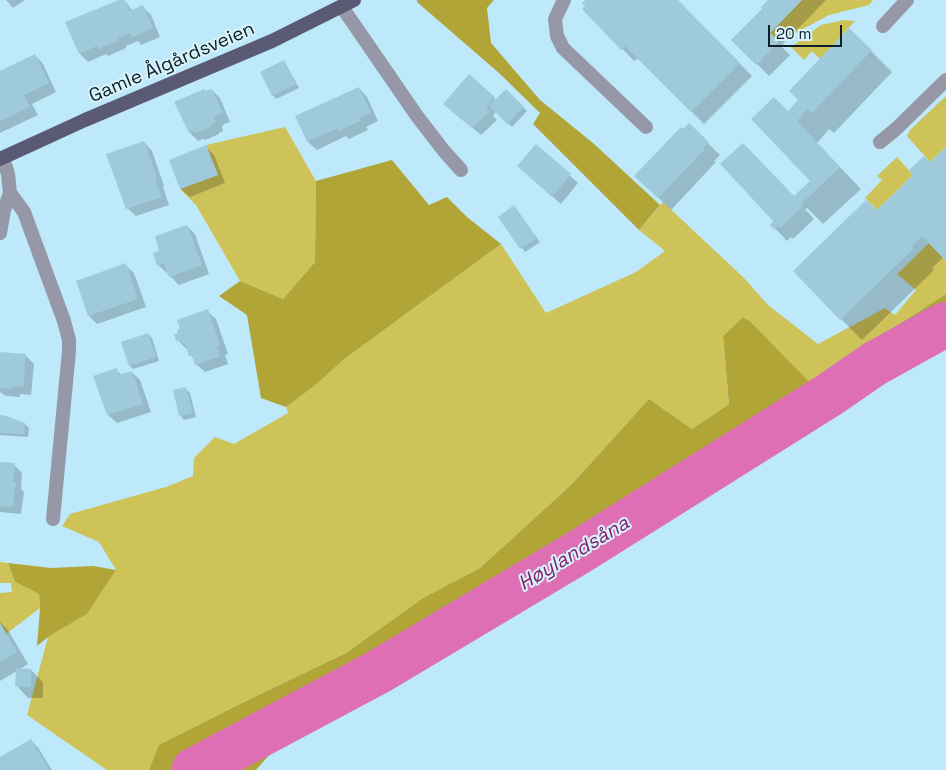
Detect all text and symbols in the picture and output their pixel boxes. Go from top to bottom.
scale bar [771,15,845,47]
street label: Gamle Ålgårdsveien [86,18,258,108]
text: 20 m [776,24,811,43]
water label: Høylandsåna [514,512,634,596]

